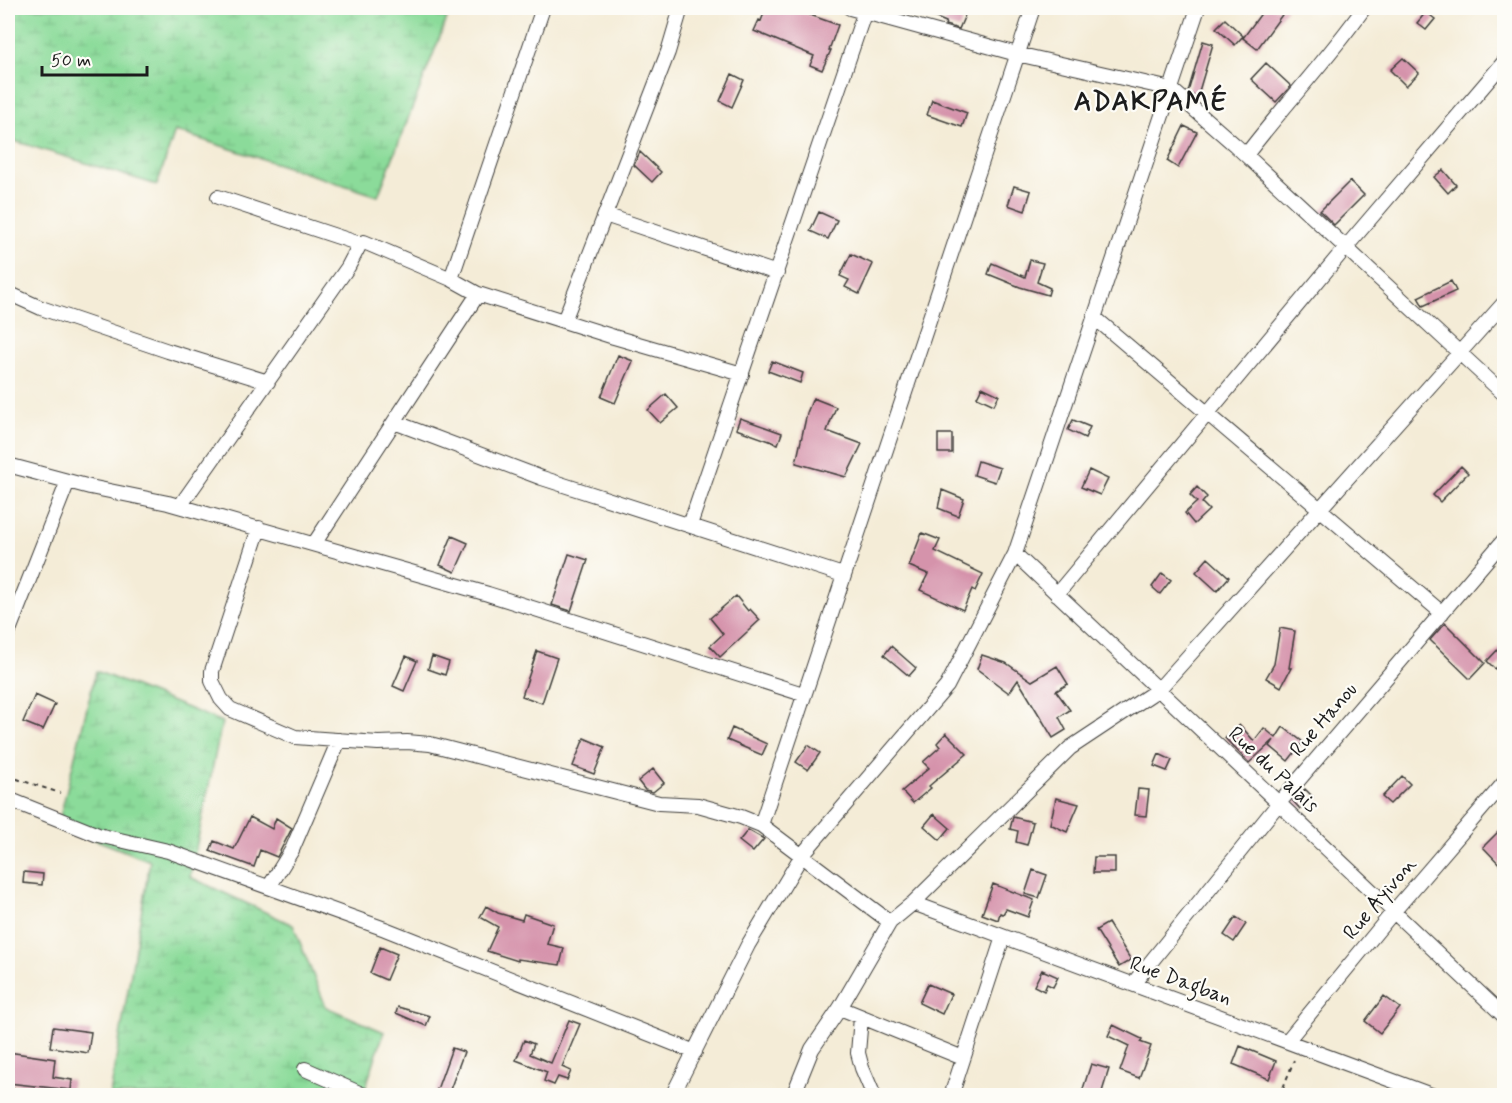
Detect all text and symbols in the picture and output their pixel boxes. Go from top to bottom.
scale bar [42,39,147,77]
text: 50 m [51,49,91,73]
district label: ADAKPAMÉ [1074,84,1228,120]
street label: Rue Hanou [1284,676,1364,763]
street label: Rue du Palais [1222,720,1325,819]
street label: Rue Ayivon [1337,851,1423,946]
street label: Rue Dagban [1125,950,1235,1014]

